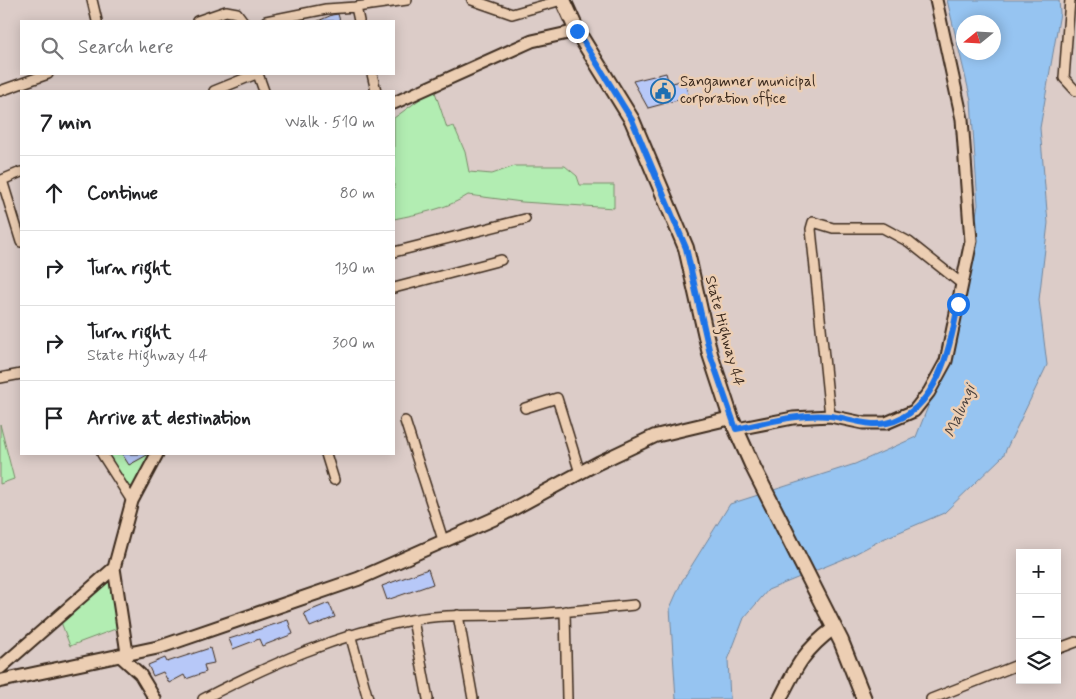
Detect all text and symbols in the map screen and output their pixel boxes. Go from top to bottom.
north arrow [956,15,1001,60]
search box [20,20,395,75]
route end [566,20,589,43]
icon: search [38,34,66,62]
text: Search here [78,35,174,60]
place label: Sangamner municipal corporation office [680,72,816,109]
public building icon: Sangamner municipal corporation office [650,78,676,104]
text: 7 min [40,109,92,137]
text: Walk · 510 m [285,112,375,133]
icon: ahead [40,179,68,207]
text: Continue [87,181,158,206]
text: 80 m [340,183,375,204]
icon: right [40,254,68,282]
text: Turn right [87,256,171,281]
text: 130 m [334,258,375,279]
street label: State Highway 44 [699,274,748,389]
route start [947,293,970,316]
text: Turn right [87,320,171,345]
icon: right [40,329,68,357]
text: 300 m [332,333,375,354]
text: State Highway 44 [87,345,208,366]
water label: Malungi [940,379,981,441]
icon: arrive [40,404,68,432]
text: Arrive at destination [87,406,251,431]
map controls [1016,549,1061,684]
button: + [1016,549,1061,594]
button: − [1016,594,1061,639]
button: layers [1016,639,1061,684]

